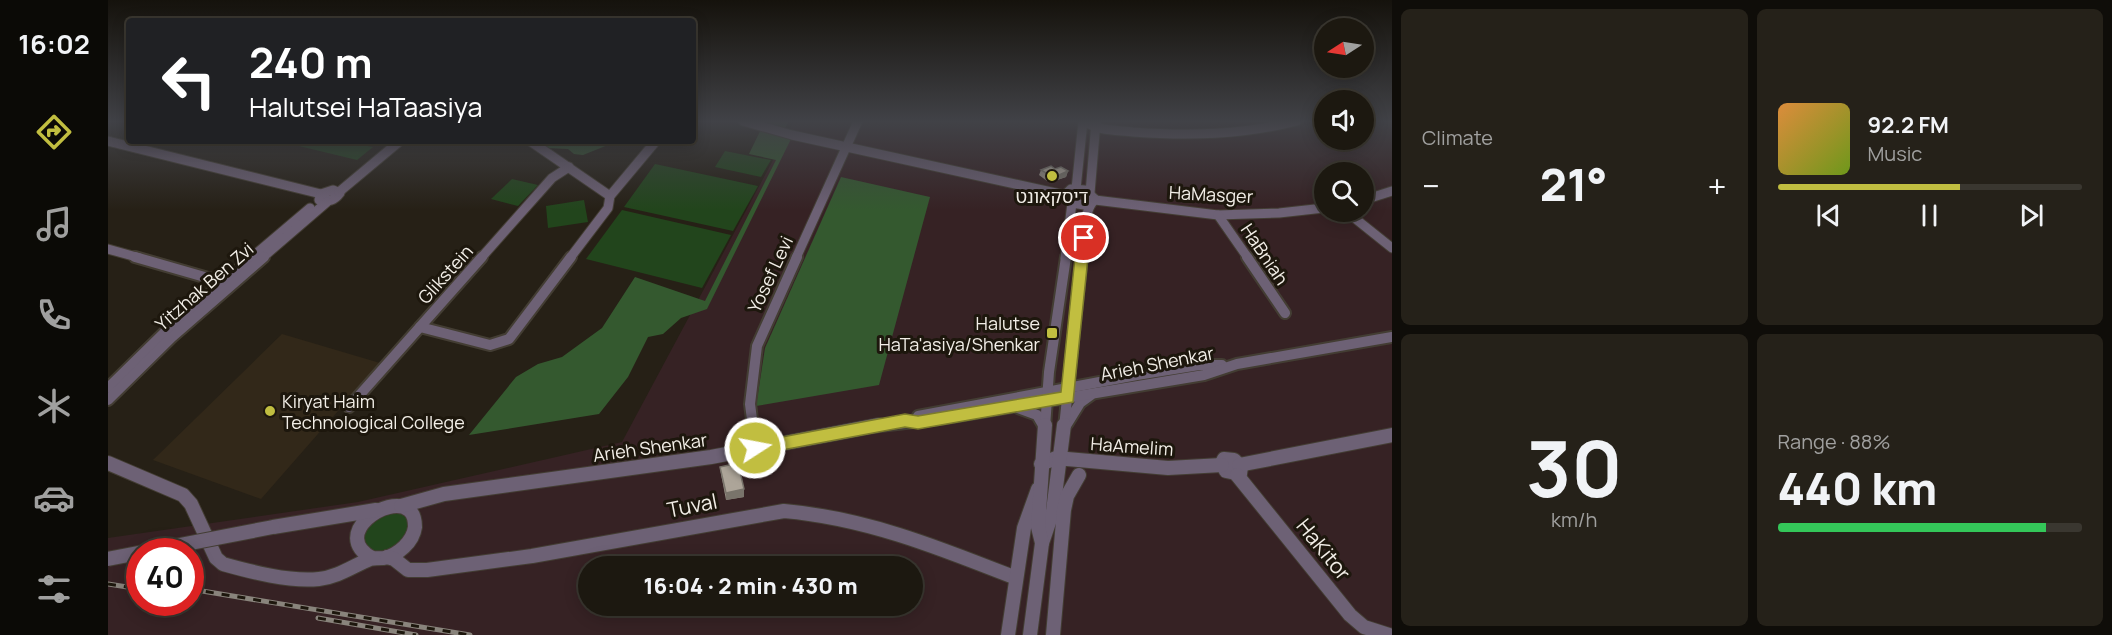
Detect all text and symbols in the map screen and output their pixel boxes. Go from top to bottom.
north arrow [1314,18,1374,78]
map controls [1314,18,1374,222]
text: 16:02 [18,25,90,62]
text: 240 m [249,33,373,91]
icon: left [150,42,228,120]
text: Halutsei HaTaasiya [249,88,483,125]
button: sound [1314,90,1374,150]
text: 92.2 FM [1868,110,1949,140]
icon: directions [33,111,75,153]
text: Climate [1422,124,1493,151]
text: Music [1868,140,1922,167]
text: 21° [1540,153,1608,215]
button: search [1314,162,1374,222]
text: − [1422,163,1440,208]
text: + [1707,163,1726,208]
marker: דיסקאונט [1045,169,1059,183]
street label: HaMasger [1168,180,1254,208]
place label: דיסקאונט [1016,184,1089,208]
icon: previous [1812,199,1845,232]
icon: pause [1913,199,1946,232]
icon: next [2015,199,2048,232]
icon: music [33,203,75,245]
pin [1058,212,1109,263]
street label: HaBniah [1236,219,1294,289]
icon: arrive [1067,221,1100,254]
street label: Yosef Levi [742,232,798,316]
street label: Yitzhak Ben Zvi [150,237,258,335]
street label: Glikstein [412,239,478,309]
icon: phone [33,294,75,336]
place label: Halutse HaTa'asiya/Shenkar [878,311,1041,356]
marker: Halutse HaTa'asiya/Shenkar [1045,326,1059,340]
street label: Arieh Shenkar [1098,340,1216,386]
icon: climate [33,385,75,427]
place label: Kiryat Haim Technological College [282,389,465,434]
marker: Kiryat Haim Technological College [263,404,277,418]
text: 30 [1526,414,1623,520]
position arrow [723,416,787,480]
street label: Arieh Shenkar [591,427,709,467]
text: Range · 88% [1778,428,1890,455]
street label: HaAmelim [1090,431,1174,461]
text: 440 km [1778,457,1937,519]
icon: car [33,477,75,519]
street label: Tuval [665,486,719,524]
text: km/h [1551,506,1598,533]
street label: HaKitor [1291,512,1358,586]
speed limit sign: 40 [126,538,204,616]
icon: filters [33,568,75,610]
text: 16:04 · 2 min · 430 m [643,571,858,601]

